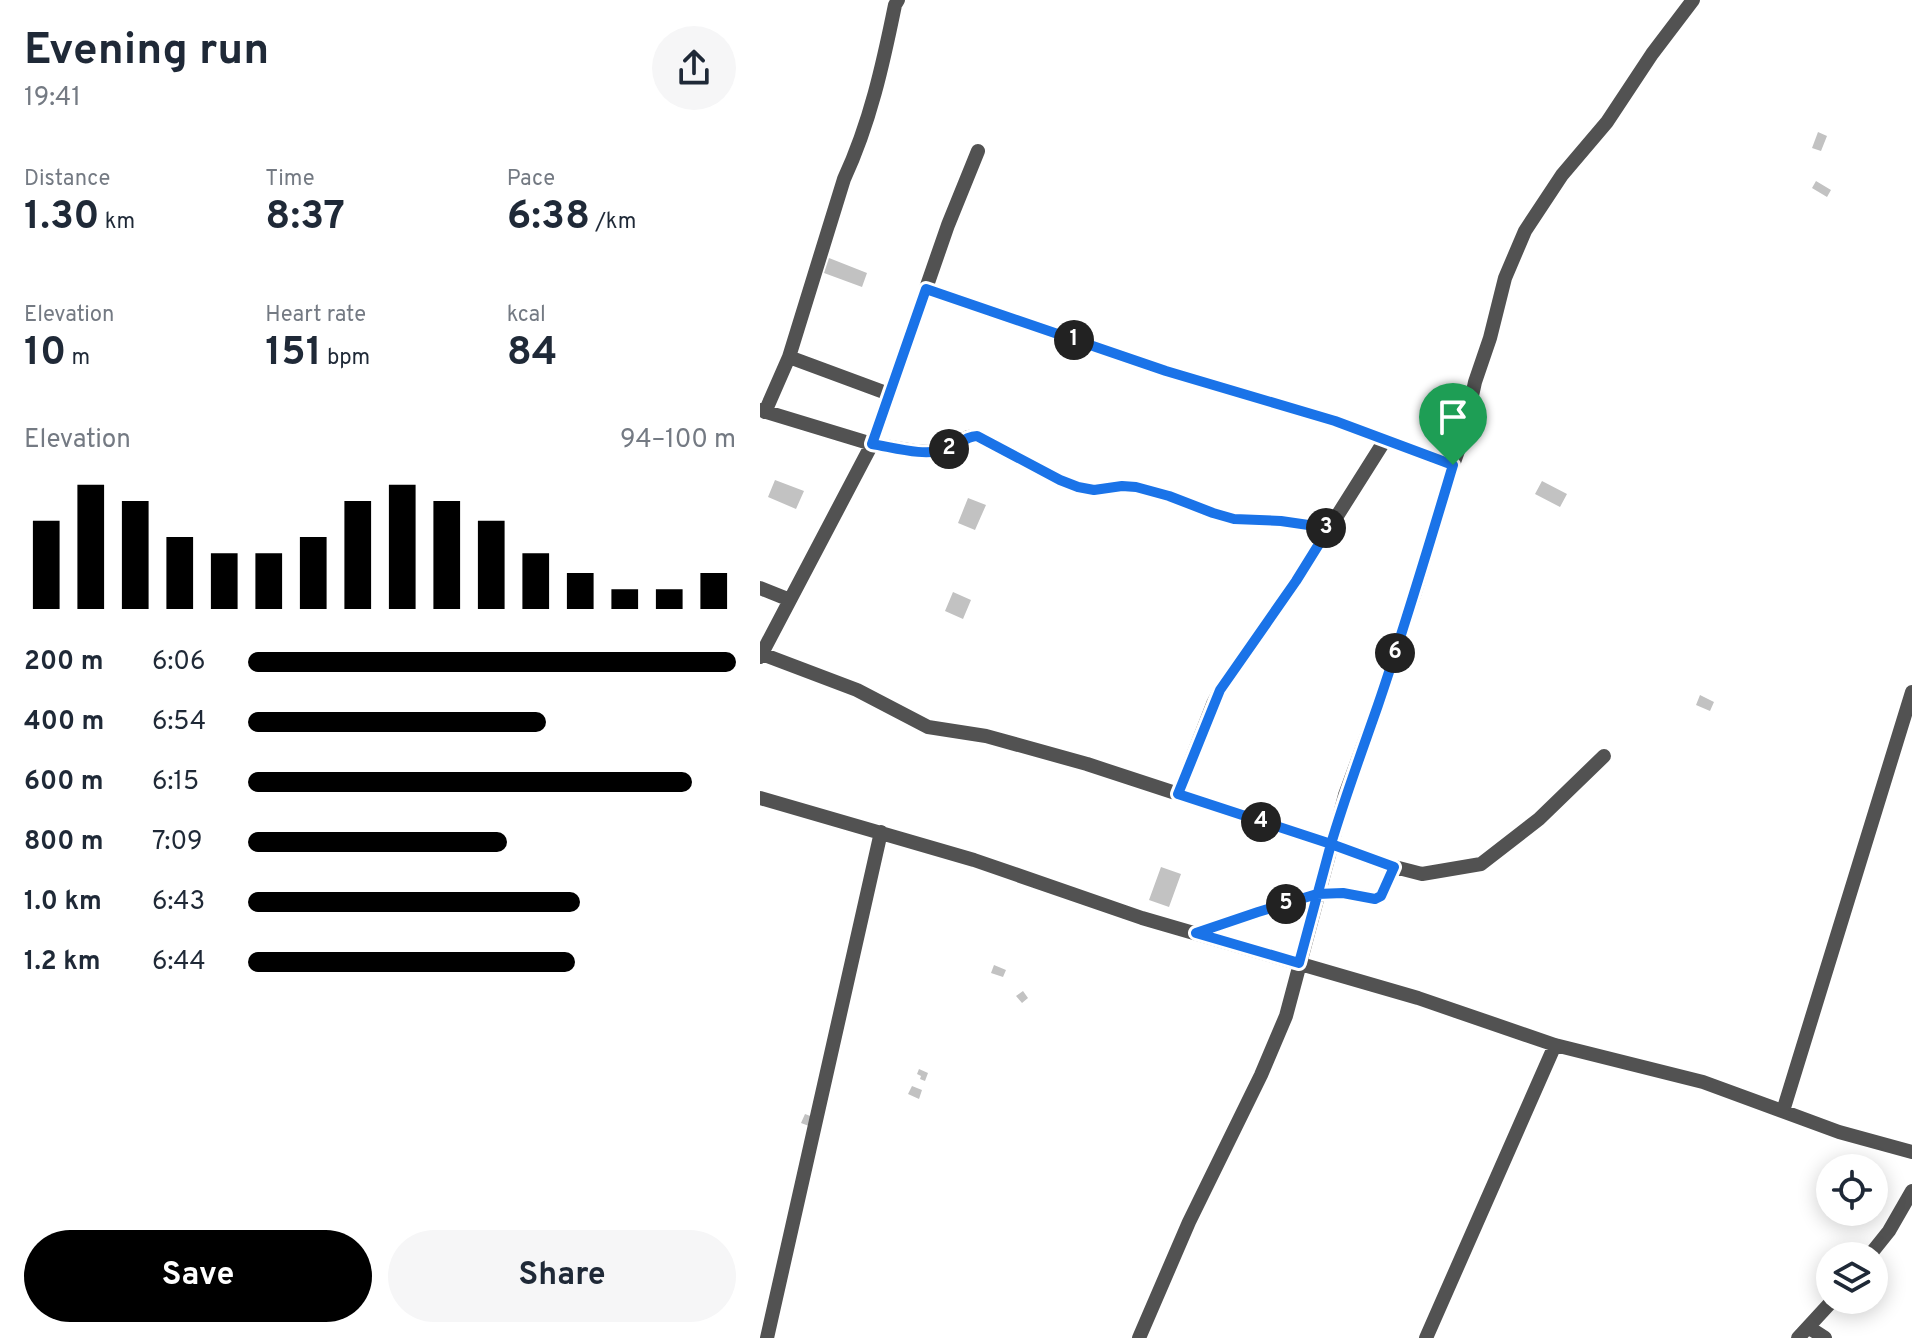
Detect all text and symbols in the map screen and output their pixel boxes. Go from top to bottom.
text: Evening run [24,24,269,80]
button: share [652,26,736,110]
text: 19:41 [24,82,81,115]
text: Distance [24,166,110,193]
text: Time [265,166,315,193]
text: Pace [507,166,555,193]
text: 1.30 [24,193,100,243]
text: 8:37 [265,193,345,243]
text: 6:38 [507,193,590,243]
text: km [100,209,135,236]
text: /km [590,209,636,236]
text: Elevation [24,302,114,329]
text: Heart rate [265,302,366,329]
text: kcal [507,302,546,329]
pin: 1 [1054,320,1094,360]
text: 1 [1070,326,1078,353]
text: 10 [24,329,66,379]
text: 151 [265,329,322,379]
text: 84 [507,329,558,379]
text: m [66,345,90,372]
text: bpm [322,345,370,372]
pin [1419,383,1487,465]
icon: arrive [1431,395,1475,439]
text: Elevation [24,424,131,457]
text: 94–100 m [620,424,736,457]
pin: 2 [929,429,969,469]
text: 2 [942,435,956,462]
pin: 3 [1306,508,1346,548]
text: 3 [1319,514,1333,541]
pin: 6 [1375,633,1415,673]
text: 6 [1388,639,1402,666]
text: 200 m [24,646,103,679]
text: 6:06 [152,646,206,679]
text: 400 m [24,706,104,739]
text: 6:54 [152,706,206,739]
text: 600 m [24,766,104,799]
text: 6:15 [152,766,199,799]
pin: 4 [1241,802,1281,842]
text: 4 [1254,808,1268,835]
text: 800 m [24,826,104,859]
text: 7:09 [152,826,203,859]
pin: 5 [1266,884,1306,924]
text: 1.0 km [24,886,102,919]
text: 6:43 [152,886,205,919]
text: 5 [1279,890,1293,917]
text: 1.2 km [24,946,101,979]
text: 6:44 [152,946,206,979]
map controls [1816,1154,1888,1314]
button: locate [1816,1154,1888,1226]
button: Save [24,1230,372,1322]
button: Share [388,1230,736,1322]
button: layers [1816,1242,1888,1314]

